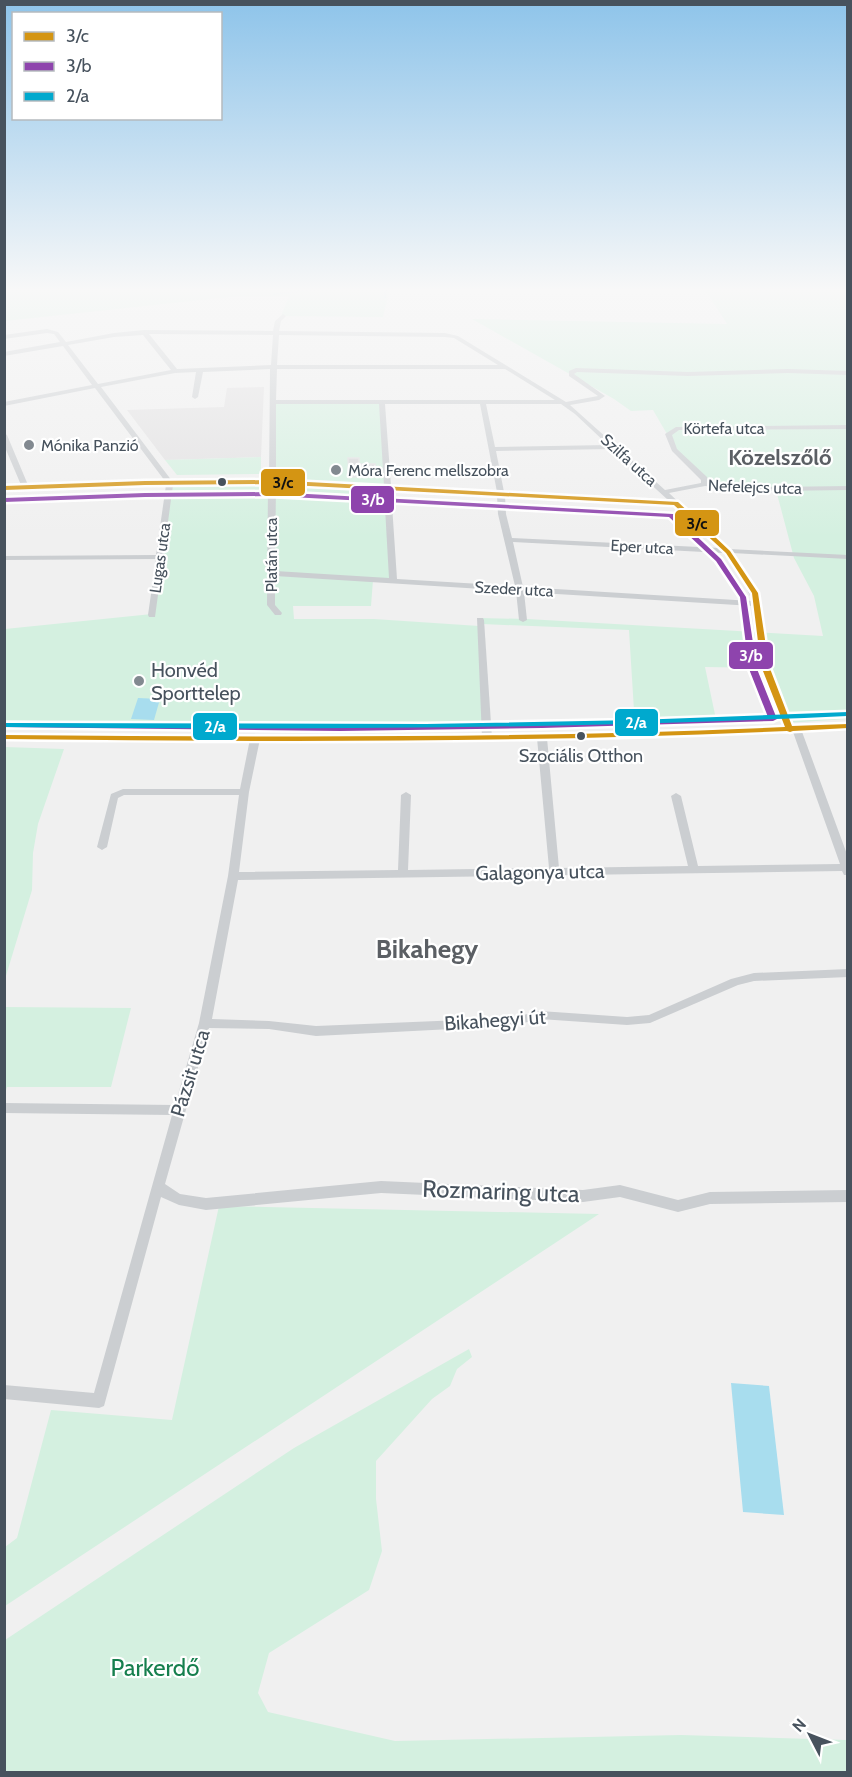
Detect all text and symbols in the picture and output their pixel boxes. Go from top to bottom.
legend [12,12,222,120]
text: 3/c [66,25,89,47]
text: 3/b [66,55,92,77]
text: 2/a [66,85,90,107]
street label: Körtefa utca [683,419,765,438]
street label: Szilfa utca [597,430,661,490]
place label: Mónika Panzió [41,436,139,455]
marker: Mónika Panzió [22,438,36,452]
district label: Közelszőlő [728,444,832,471]
place label: Móra Ferenc mellszobra [348,461,509,480]
marker: Móra Ferenc mellszobra [329,463,343,477]
line badge: 3/c [260,468,306,497]
text: 3/c [272,473,294,492]
unlabelled marker [216,476,228,488]
street label: Nefelejcs utca [708,476,803,498]
line badge: 3/b [350,485,395,514]
text: 3/b [361,490,385,509]
line badge: 3/c [674,509,720,537]
text: 3/c [686,514,708,533]
street label: Platán utca [262,517,281,592]
street label: Lugas utca [146,521,174,594]
street label: Eper utca [610,536,674,558]
street label: Szeder utca [474,577,554,601]
line badge: 3/b [728,641,774,670]
text: 3/b [739,646,763,665]
place label: Honvéd Sporttelep [151,658,241,705]
marker: Honvéd Sporttelep [132,674,146,688]
line badge: 2/a [614,708,659,737]
line badge: 2/a [192,712,238,741]
text: 2/a [625,713,647,732]
text: 2/a [204,717,226,736]
marker: Szociális Otthon [575,730,587,742]
place label: Szociális Otthon [519,745,643,767]
street label: Galagonya utca [475,859,605,885]
district label: Bikahegy [376,933,478,965]
street label: Bikahegyi út [443,1004,547,1036]
street label: Pázsit utca [165,1026,215,1119]
street label: Rozmaring utca [422,1174,581,1208]
park label: Parkerdő [111,1653,199,1682]
north arrow [780,1705,840,1765]
text: N [788,1715,810,1736]

